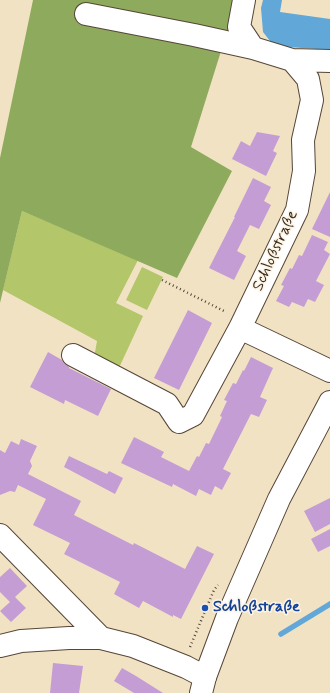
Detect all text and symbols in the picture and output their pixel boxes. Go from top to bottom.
street label: Schloßstraße [249,208,303,294]
place label: Schloßstraße [213,598,300,618]
marker: Schloßstraße [200,603,210,613]

